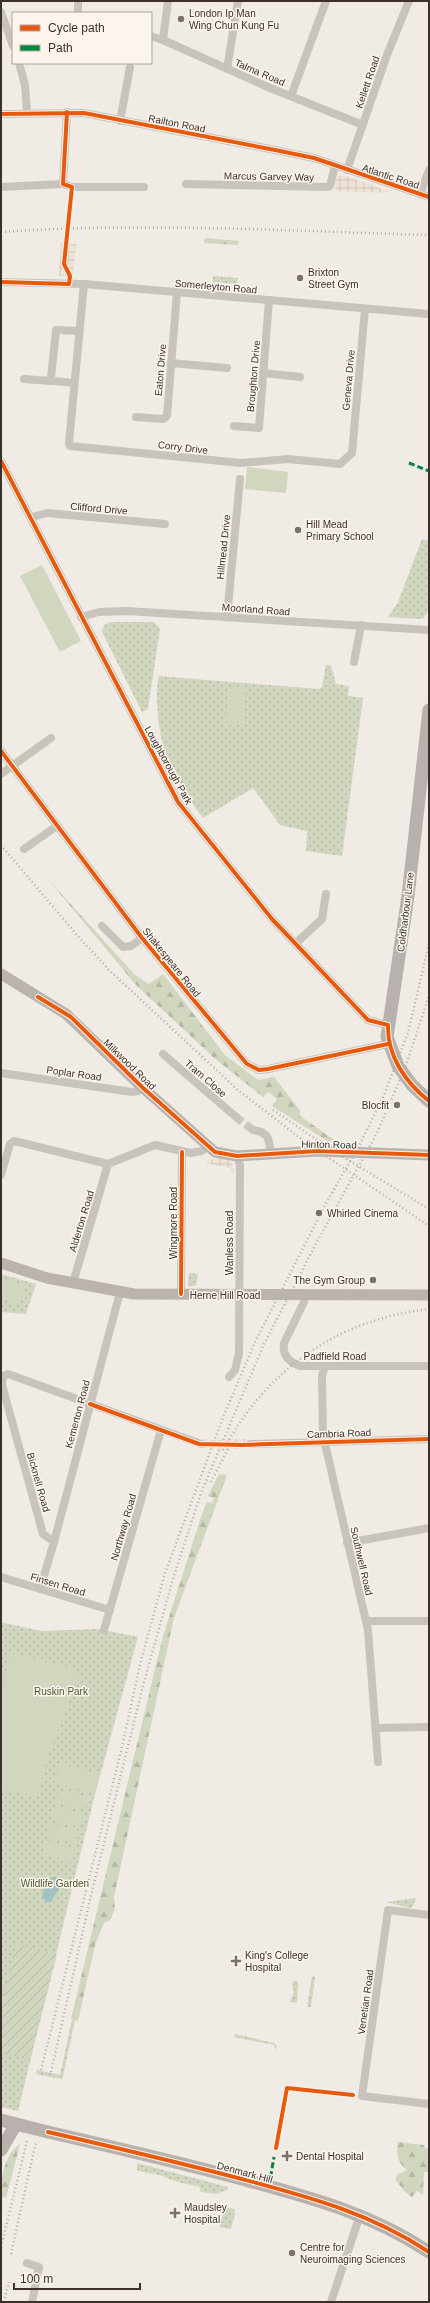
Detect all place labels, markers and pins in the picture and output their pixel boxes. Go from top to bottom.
place label: London Ip Man Wing Chun Kung Fu [189,8,279,31]
marker: London Ip Man Wing Chun Kung Fu [176,14,186,24]
place label: Brixton Street Gym [308,267,359,290]
marker: Brixton Street Gym [295,273,305,283]
place label: Hill Mead Primary School [306,519,374,542]
marker: Hill Mead Primary School [293,525,303,535]
place label: Blocfit [362,1100,389,1111]
marker: Blocfit [392,1100,402,1110]
marker: Whirled Cinema [314,1208,324,1218]
place label: Whirled Cinema [327,1208,399,1219]
place label: The Gym Group [293,1275,365,1286]
marker: The Gym Group [368,1275,378,1285]
place label: King's College Hospital [245,1950,309,1973]
marker: King's College Hospital [230,1955,242,1967]
marker: Dental Hospital [281,2150,293,2162]
place label: Dental Hospital [296,2151,364,2162]
place label: Maudsley Hospital [184,2202,227,2225]
marker: Maudsley Hospital [169,2207,181,2219]
place label: Centre for Neuroimaging Sciences [300,2242,406,2265]
marker: Centre for Neuroimaging Sciences [287,2248,297,2258]

